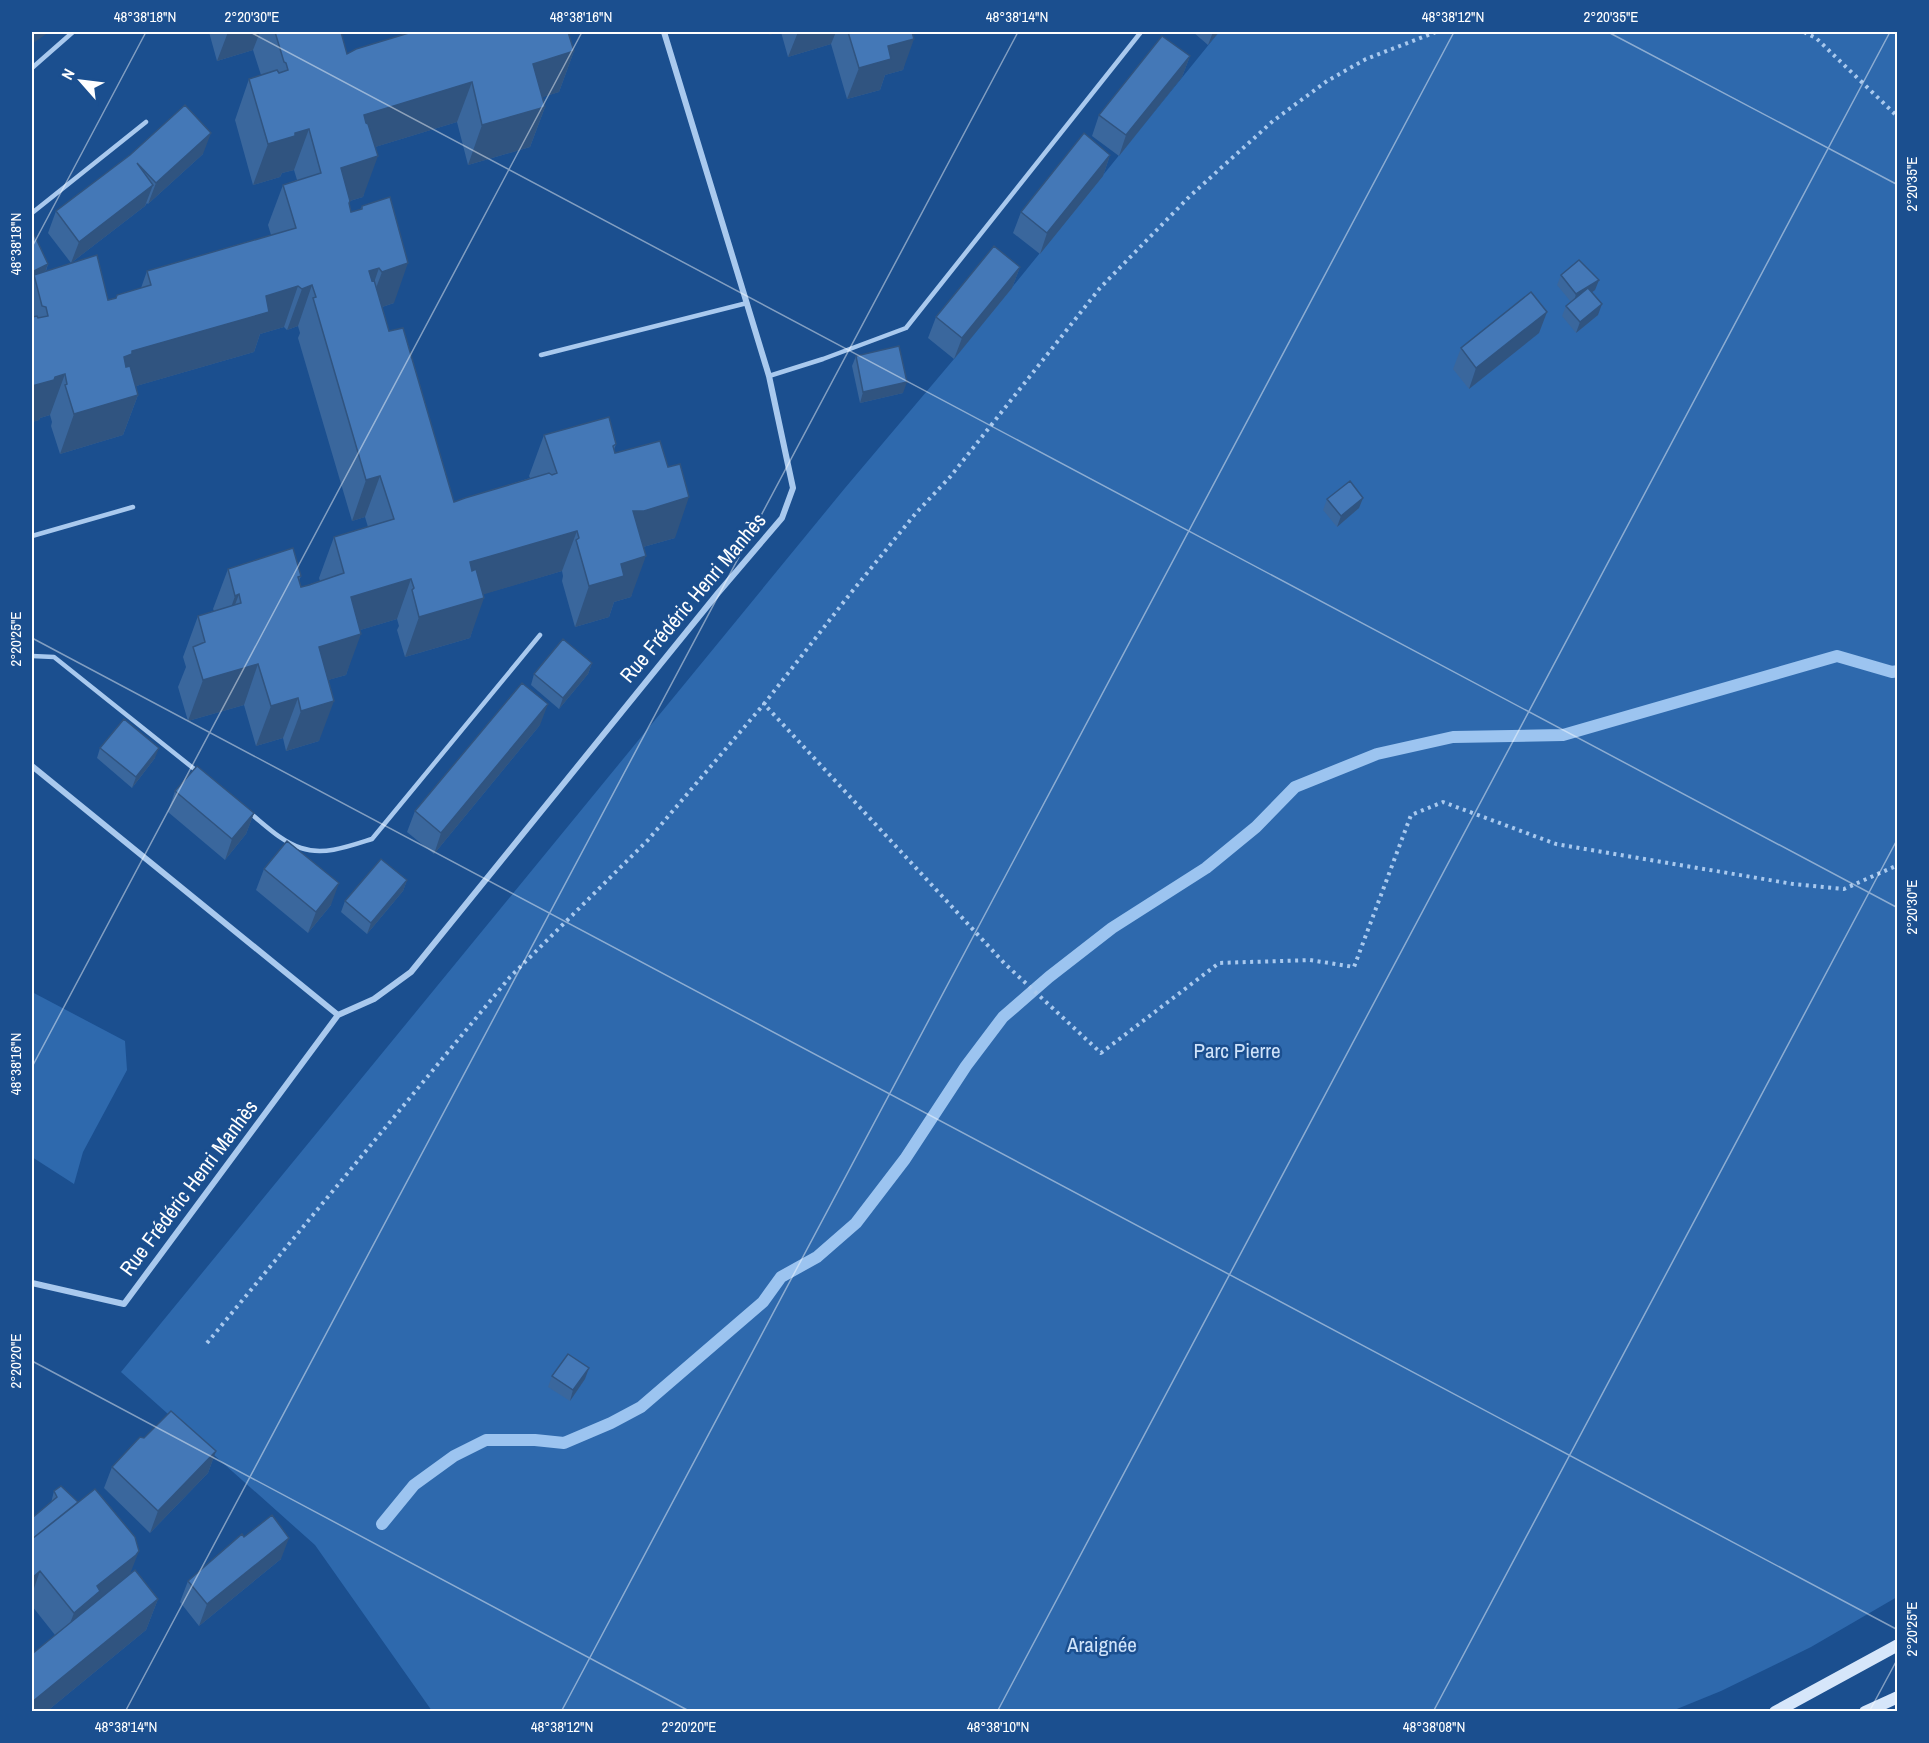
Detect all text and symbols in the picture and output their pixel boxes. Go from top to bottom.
text: 48°38'18"N [114,6,176,27]
text: 2°20'30"E [224,6,280,27]
text: 48°38'16"N [550,6,612,27]
text: 48°38'14"N [986,6,1048,27]
text: 48°38'12"N [1422,6,1484,27]
text: 2°20'35"E [1583,6,1639,27]
north arrow [51,51,111,111]
text: N [56,65,80,83]
text: 2°20'35"E [1901,156,1922,212]
text: 48°38'18"N [5,213,26,275]
street label: Rue Frédéric Henri Manhès [613,507,772,689]
text: 2°20'25"E [5,611,26,667]
text: 2°20'30"E [1901,879,1922,935]
text: 48°38'16"N [5,1033,26,1095]
park label: Parc Pierre [1193,1036,1281,1065]
street label: Rue Frédéric Henri Manhès [113,1094,264,1282]
text: 2°20'20"E [5,1333,26,1389]
text: 2°20'25"E [1901,1601,1922,1657]
park label: Araignée [1066,1630,1137,1659]
text: 48°38'14"N [95,1716,157,1737]
text: 48°38'12"N [531,1716,593,1737]
text: 2°20'20"E [661,1716,717,1737]
text: 48°38'10"N [967,1716,1029,1737]
text: 48°38'08"N [1403,1716,1465,1737]

